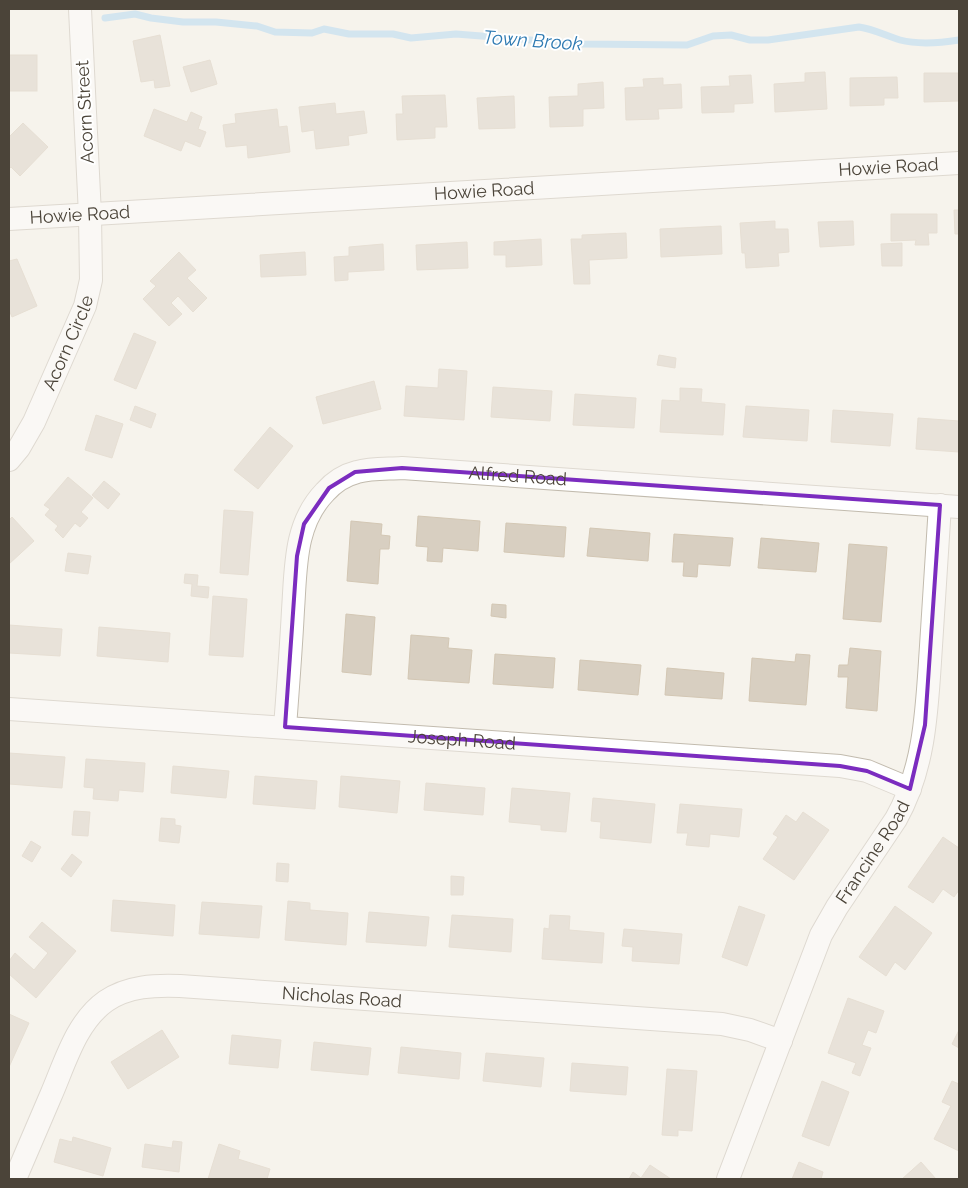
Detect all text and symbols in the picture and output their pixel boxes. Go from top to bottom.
water label: Town Brook [482,26,584,54]
street label: Acorn Street [71,60,98,164]
street label: Howie Road [838,153,939,180]
street label: Howie Road [433,177,535,204]
street label: Howie Road [29,201,131,228]
street label: Acorn Circle [38,293,97,393]
street label: Alfred Road [468,462,568,490]
street label: Joseph Road [407,725,517,754]
street label: Francine Road [831,797,914,908]
street label: Nicholas Road [281,982,403,1012]

